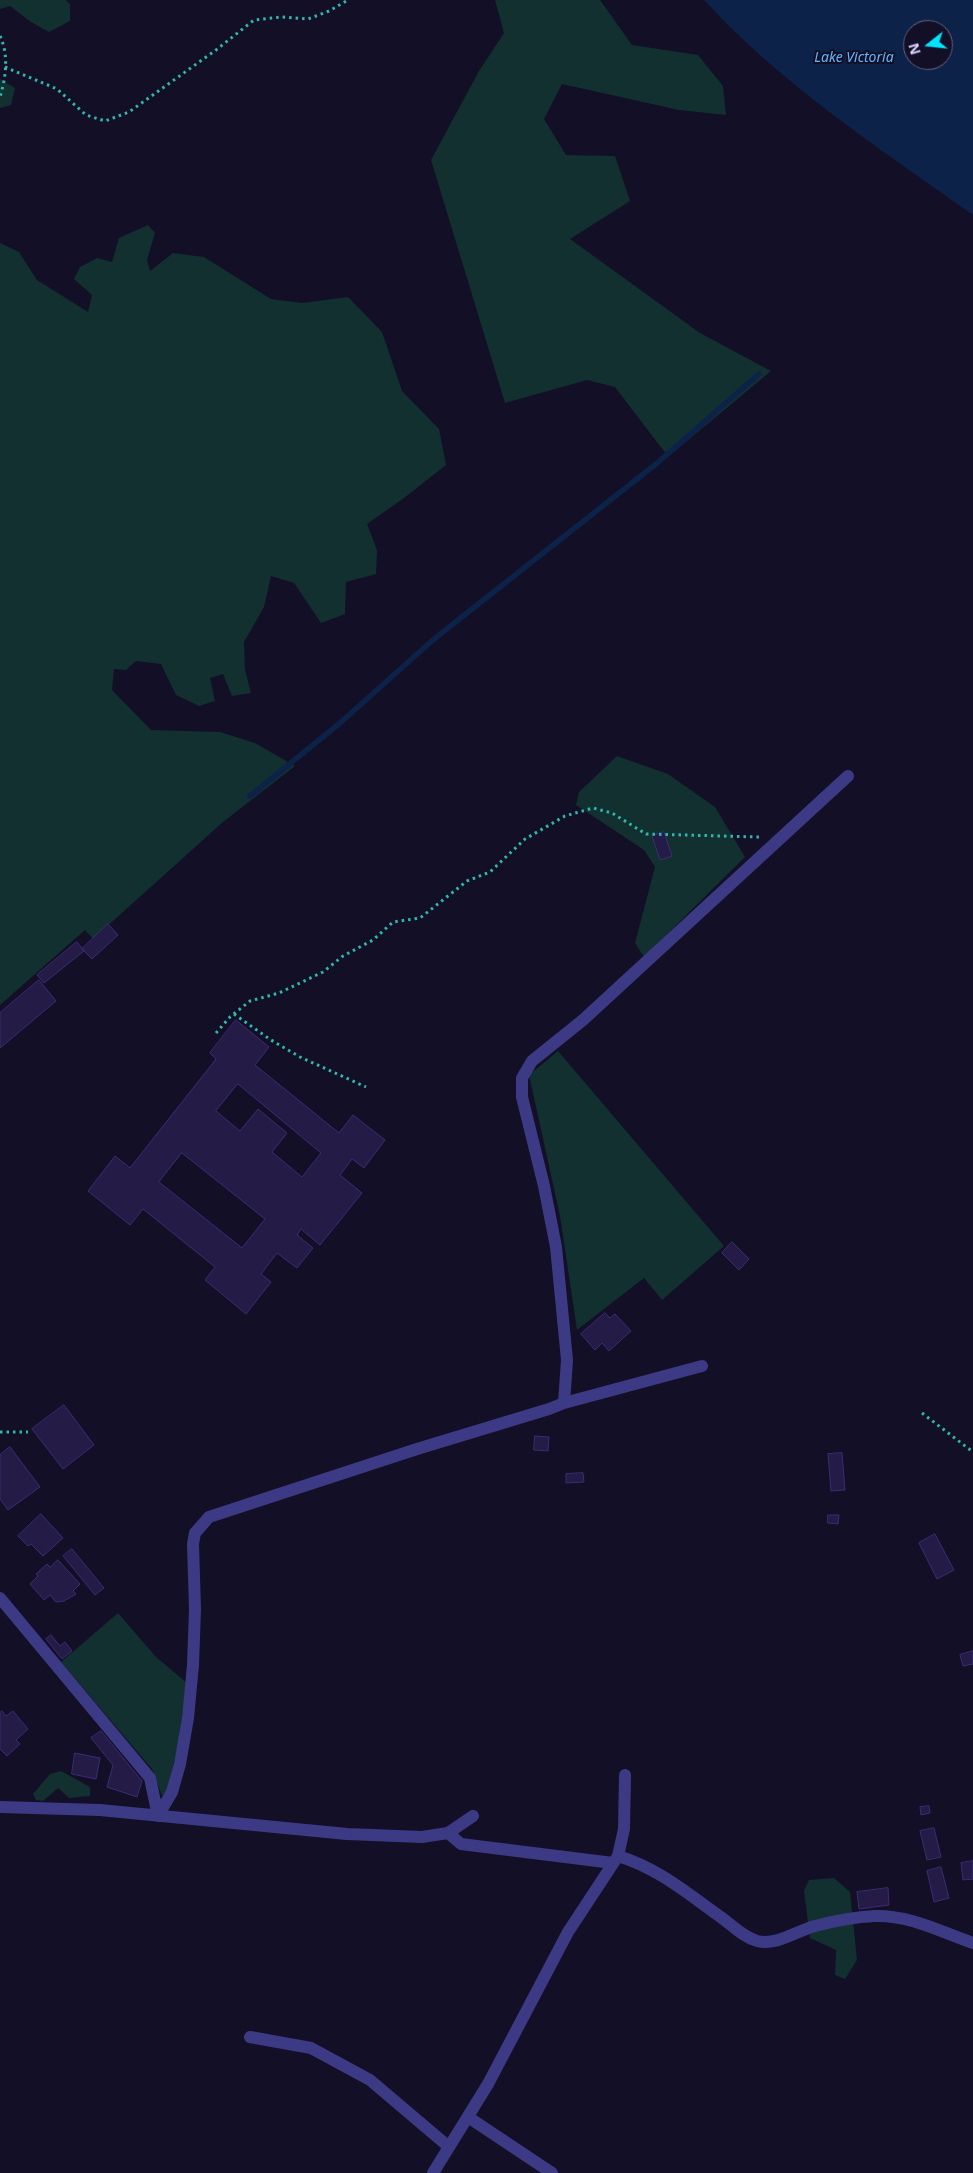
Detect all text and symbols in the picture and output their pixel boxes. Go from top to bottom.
north arrow [903,20,953,70]
text: N [903,41,925,57]
water label: Lake Victoria [814,50,894,66]

